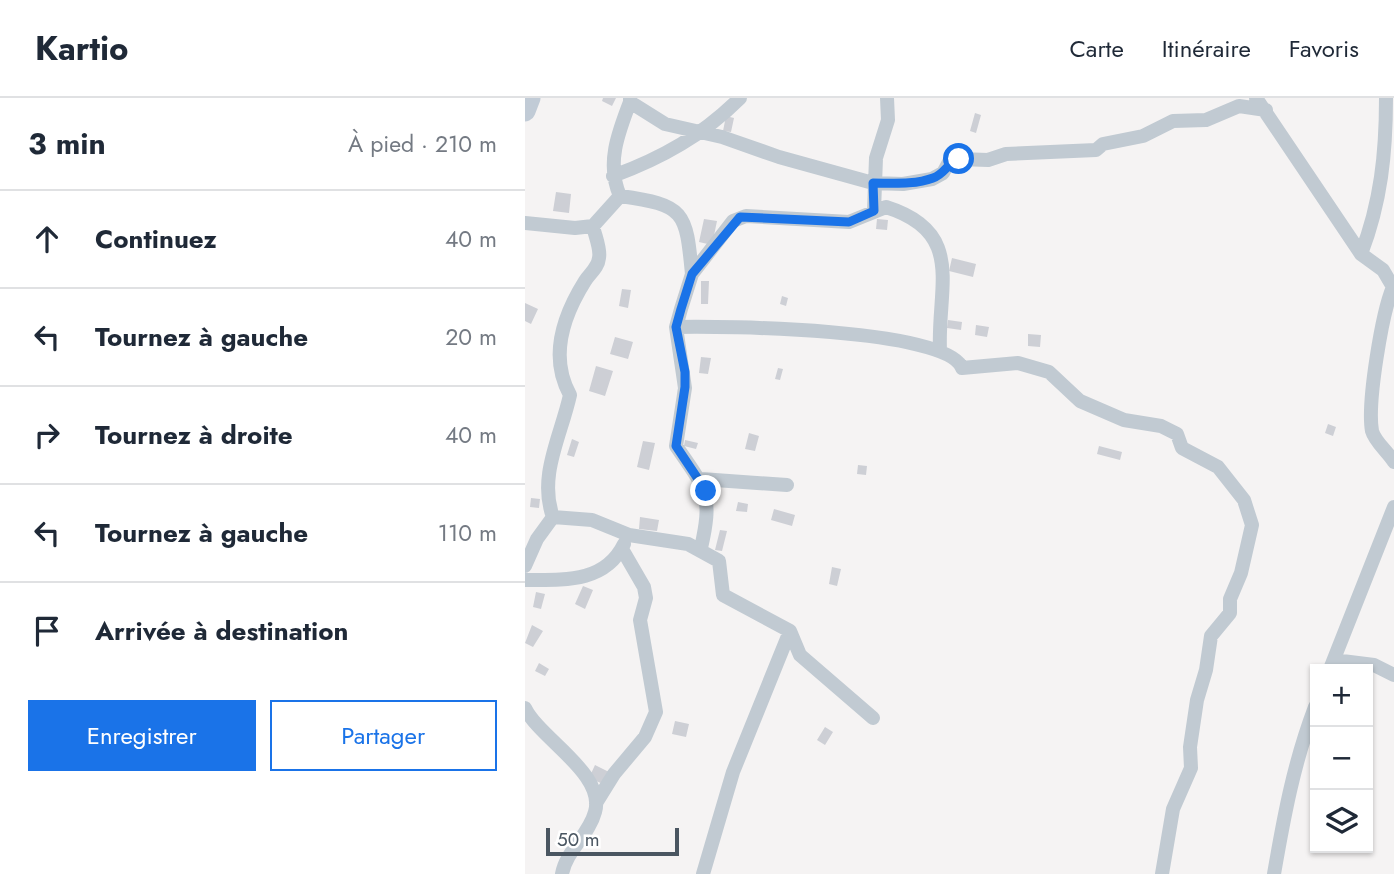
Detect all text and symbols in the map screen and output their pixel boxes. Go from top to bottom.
text: Kartio [35,25,129,72]
text: Carte [1069,31,1124,66]
text: Itinéraire [1162,31,1251,66]
text: Favoris [1289,31,1359,66]
text: 3 min [28,122,106,165]
text: À pied · 210 m [348,127,497,161]
route start [943,143,974,174]
icon: ahead [28,220,66,258]
text: Continuez [95,220,217,258]
text: 40 m [445,222,497,256]
icon: left [28,318,66,356]
text: Tournez à gauche [95,318,308,356]
text: 20 m [445,320,497,354]
icon: right [28,416,66,454]
text: Tournez à droite [95,416,293,454]
text: 40 m [445,418,497,452]
route end [690,475,721,506]
icon: left [28,514,66,552]
text: Tournez à gauche [95,514,308,552]
text: 110 m [438,516,497,550]
icon: arrive [28,612,66,650]
text: Arrivée à destination [95,612,348,650]
map controls [1310,664,1373,853]
button: + [1310,664,1373,727]
button: Enregistrer [28,700,256,771]
button: Partager [270,700,497,771]
button: − [1310,727,1373,790]
button: layers [1310,790,1373,853]
scale bar [546,825,679,857]
text: 50 m [557,826,600,853]

